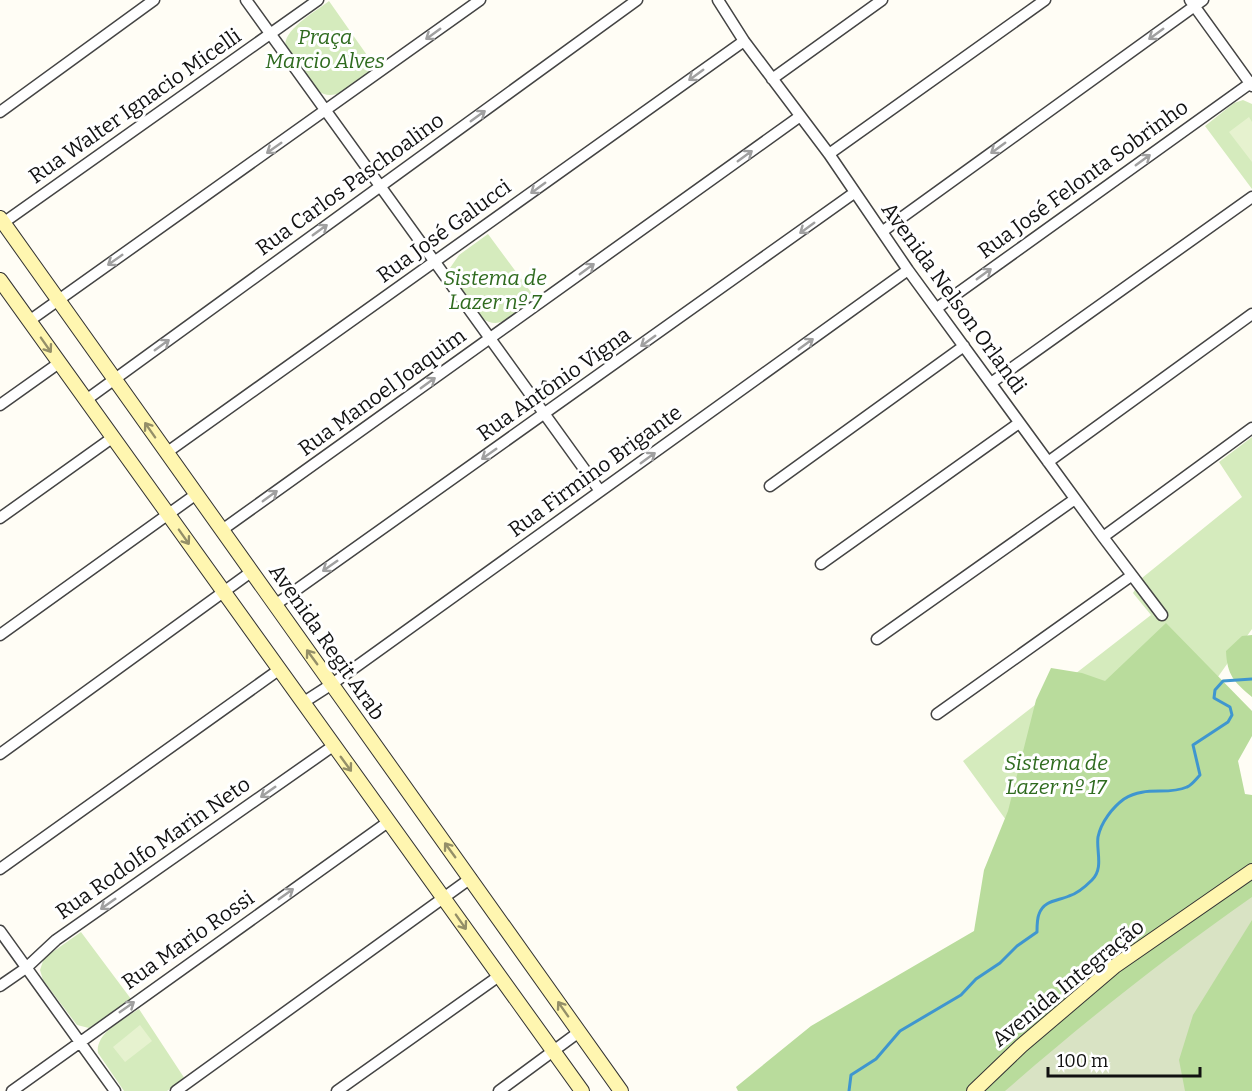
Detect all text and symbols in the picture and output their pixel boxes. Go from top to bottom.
street label: Rua Walter Ignacio Micelli [24,23,246,189]
park label: Praça Marcio Alves [265,24,385,74]
one-way arrow [425,28,441,40]
one-way arrow [1148,28,1164,40]
one-way arrow [689,69,705,81]
street label: Rua José Felonta Sobrinho [973,94,1193,264]
street label: Rua Carlos Paschoalino [251,107,449,261]
one-way arrow [469,110,485,122]
one-way arrow [267,142,283,154]
one-way arrow [990,142,1006,154]
one-way arrow [737,149,753,162]
one-way arrow [1134,154,1150,166]
street label: Rua José Galucci [372,174,516,288]
one-way arrow [530,182,546,195]
street label: Avenida Nelson Orlandi [876,197,1032,399]
one-way arrow [799,221,815,234]
one-way arrow [311,224,327,236]
one-way arrow [107,254,123,266]
one-way arrow [578,263,594,275]
park label: Sistema de Lazer nº 7 [443,265,547,315]
one-way arrow [976,268,992,280]
street label: Rua Antônio Vigna [472,321,636,447]
street label: Rua Manoel Joaquim [293,322,471,462]
one-way arrow [641,335,657,347]
one-way arrow [40,336,52,353]
one-way arrow [798,337,814,350]
one-way arrow [154,338,170,351]
one-way arrow [420,377,436,389]
street label: Rua Firmino Brigante [503,399,687,543]
one-way arrow [144,422,156,438]
one-way arrow [482,448,498,460]
one-way arrow [639,451,655,464]
one-way arrow [261,490,277,502]
one-way arrow [178,529,190,545]
street label: Avenida Regit Arab [263,559,391,725]
one-way arrow [322,560,338,572]
one-way arrow [306,650,318,666]
park label: Sistema de Lazer nº 17 [1004,750,1108,800]
one-way arrow [340,756,353,772]
street label: Rua Rodolfo Marin Neto [51,771,255,925]
one-way arrow [260,786,276,798]
one-way arrow [444,842,457,858]
street label: Rua Mario Rossi [117,885,259,995]
one-way arrow [277,888,293,900]
one-way arrow [100,898,117,910]
one-way arrow [455,913,467,930]
street label: Avenida Integração [987,914,1149,1052]
one-way arrow [118,1001,134,1013]
one-way arrow [557,1001,569,1018]
scale bar [1048,1040,1200,1078]
text: 100 m [1057,1050,1108,1072]

